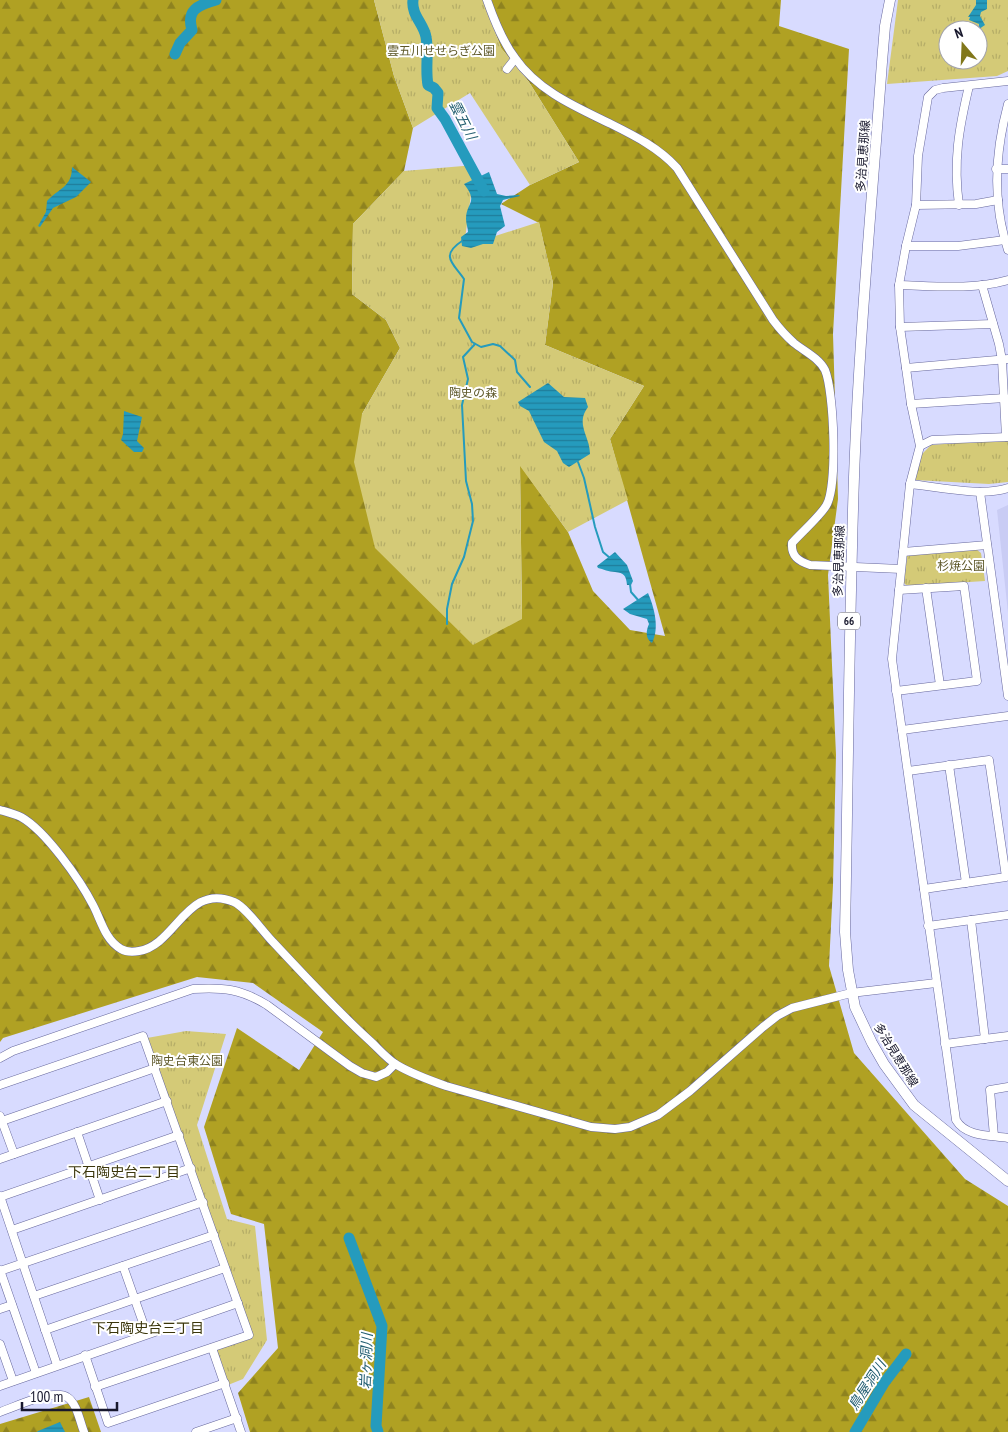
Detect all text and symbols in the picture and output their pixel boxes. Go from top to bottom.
north arrow [938,20,988,70]
text: N [952,23,965,42]
park label: 雲五川せせらぎ公園 [387,43,495,58]
water label: 雲五川 [445,97,481,145]
street label: 多治見恵那線 [853,120,872,192]
park label: 陶史の森 [449,385,497,400]
street label: 多治見恵那線 [830,525,847,597]
park label: 杉焼公園 [937,558,985,573]
road number: 66 [838,612,860,630]
street label: 多治見恵那線 [871,1020,922,1089]
park label: 陶史台東公園 [151,1053,223,1068]
district label: 下石陶史台二丁目 [68,1163,180,1181]
district label: 下石陶史台三丁目 [92,1319,204,1337]
water label: 岩ヶ洞川 [356,1331,376,1389]
water label: 鳥屋洞川 [844,1355,891,1413]
scale bar [22,1380,118,1412]
text: 100 m [30,1387,63,1406]

